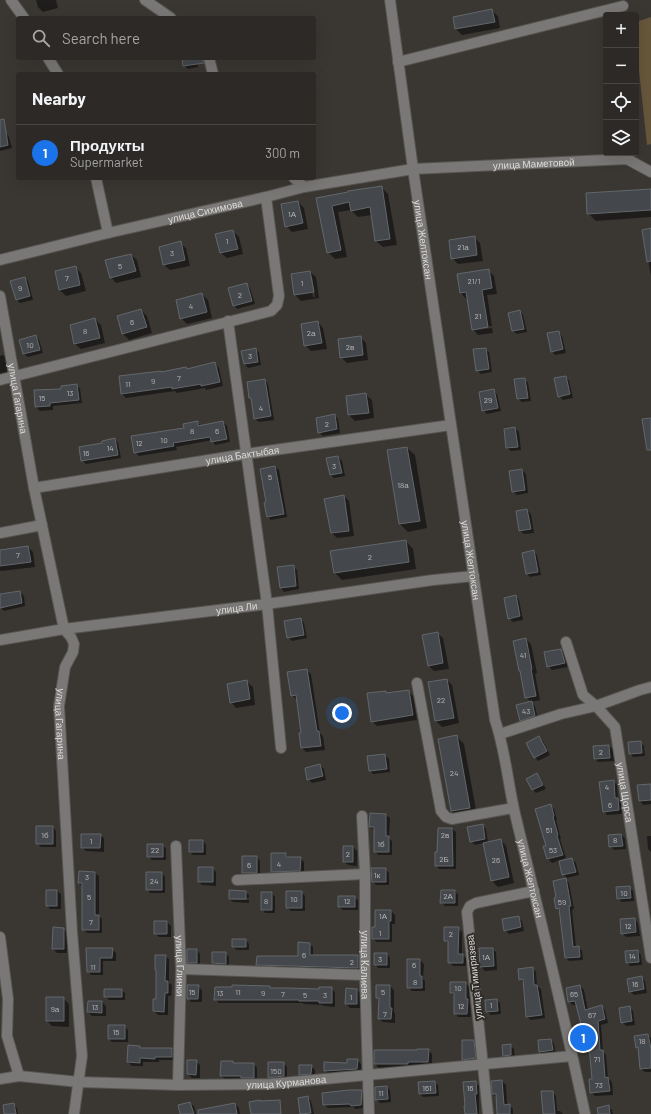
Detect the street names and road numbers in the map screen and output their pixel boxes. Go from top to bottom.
street label: улица Маметовой [492,155,575,171]
street label: улица Сихимова [167,196,244,225]
street label: улица Желтоксан [412,199,435,280]
street label: улица Гагарина [6,362,30,435]
street label: улица Бактыбая [205,443,280,466]
street label: улица Желтоксан [459,520,483,601]
street label: улица Ли [215,599,258,616]
street label: улица Гагарина [53,688,68,760]
street label: улица Щорса [615,761,636,823]
street label: улица Желтоксан [515,838,546,919]
street label: улица Калиева [359,931,372,1000]
street label: улица Тимирязева [464,934,484,1020]
street label: улица Глинки [174,935,187,997]
street label: улица Курманова [246,1073,327,1090]

